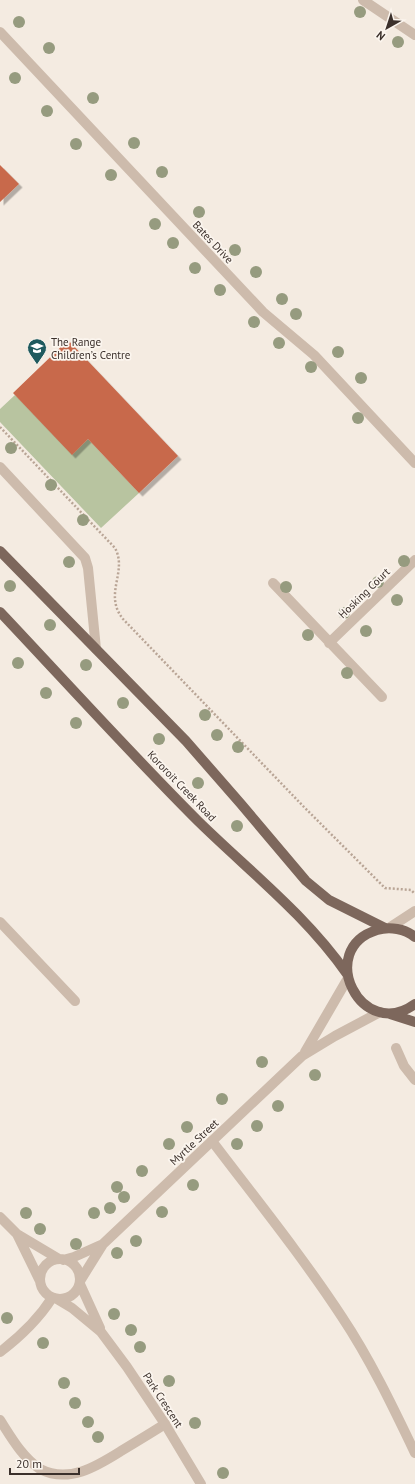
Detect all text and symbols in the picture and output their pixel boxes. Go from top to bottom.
north arrow [367,8,407,48]
text: N [373,28,388,43]
street label: Bates Drive [190,218,237,267]
place label: The Range Children’s Centre [51,335,131,362]
school or university icon: The Range Children’s Centre [26,337,48,365]
street label: Hosking Court [335,565,393,621]
street label: Kororoit Creek Road [145,748,219,824]
street label: Myrtle Street [167,1116,221,1168]
street label: Park Crescent [140,1370,186,1430]
scale bar [10,1450,79,1476]
text: 20 m [16,1456,42,1471]

